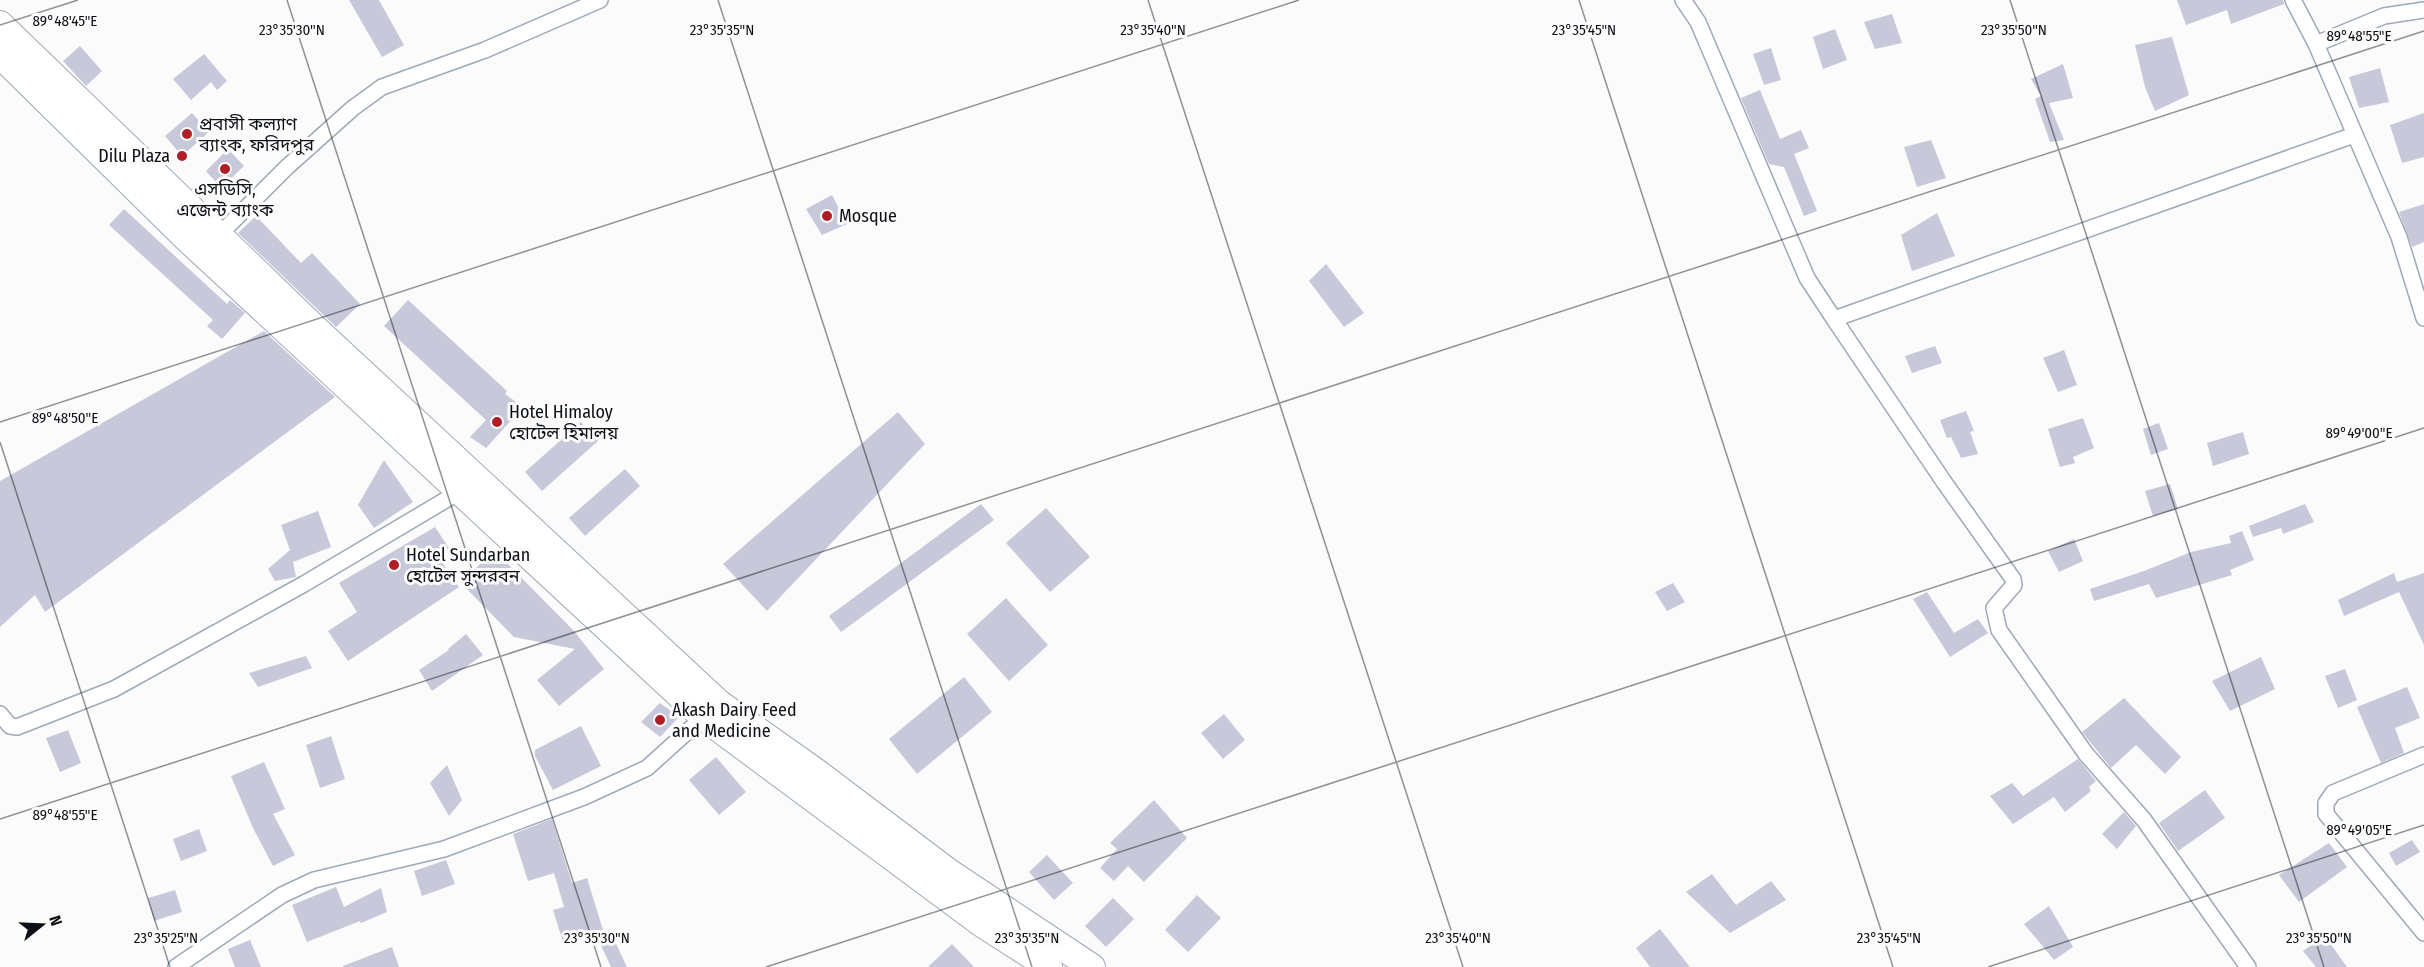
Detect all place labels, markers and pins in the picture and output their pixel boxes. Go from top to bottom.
place label: প্রবাসী কল্যাণ ব্যাংক, ফরিদপুর [198,113,314,156]
marker: প্রবাসী কল্যাণ ব্যাংক, ফরিদপুর [180,127,194,141]
place label: Dilu Plaza [98,145,170,167]
marker: Dilu Plaza [175,149,189,163]
marker: এসডিসি, এজেন্ট ব্যাংক [218,162,232,176]
place label: এসডিসি, এজেন্ট ব্যাংক [176,178,274,221]
place label: Mosque [839,205,897,227]
marker: Mosque [820,209,834,223]
place label: Hotel Himaloy হোটেল হিমালয় [509,401,619,444]
marker: Hotel Himaloy হোটেল হিমালয় [490,415,504,429]
place label: Hotel Sundarban হোটেল সুন্দরবন [406,544,530,587]
marker: Hotel Sundarban হোটেল সুন্দরবন [387,558,401,572]
place label: Akash Dairy Feed and Medicine [672,699,797,742]
marker: Akash Dairy Feed and Medicine [653,713,667,727]

